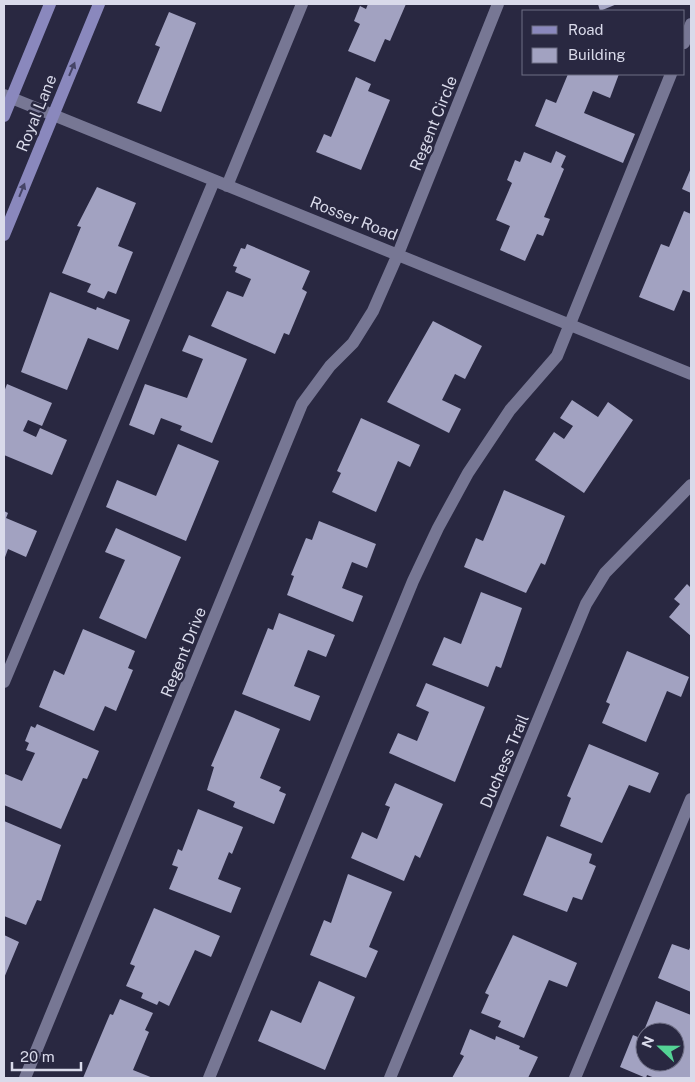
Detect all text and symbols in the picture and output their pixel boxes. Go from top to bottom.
legend [522,10,685,75]
text: Road [568,21,604,38]
text: Building [568,46,626,63]
one-way arrow [68,61,76,76]
street label: Royal Lane [12,72,61,155]
street label: Regent Circle [406,73,461,173]
one-way arrow [18,182,26,197]
street label: Rosser Road [307,192,400,245]
street label: Regent Drive [157,604,210,700]
street label: Duchess Trail [476,711,533,811]
north arrow [635,1022,685,1072]
text: N [638,1034,657,1050]
scale bar [12,1040,81,1072]
text: 20 m [20,1048,55,1065]

